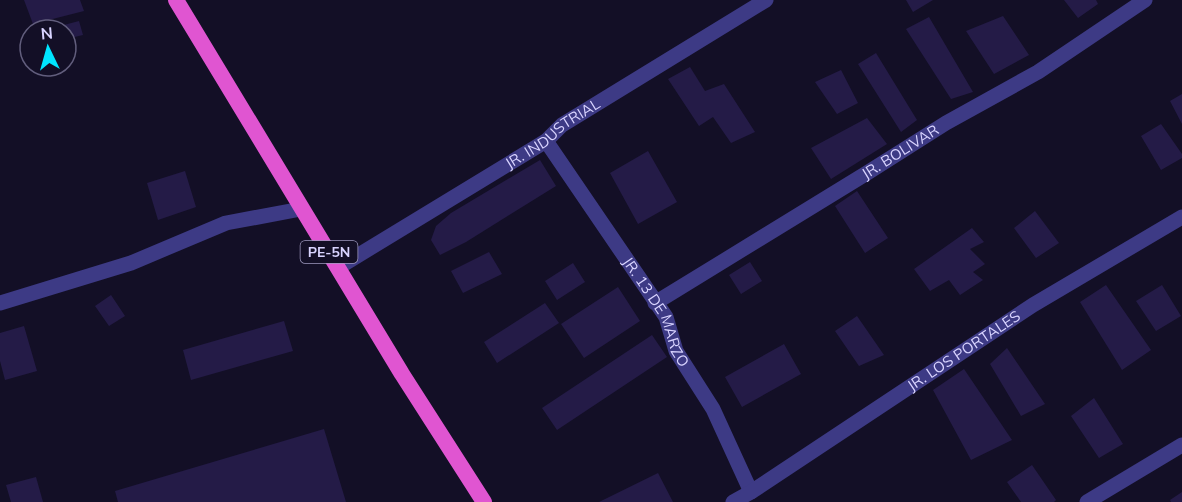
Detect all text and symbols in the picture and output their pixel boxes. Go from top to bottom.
north arrow [18,18,78,78]
text: N [40,23,54,44]
street label: JR. INDUSTRIAL [501,94,603,173]
street label: JR. BOLIVAR [858,120,942,183]
road number: PE-5N [300,241,358,263]
street label: JR. 13 DE MARZO [619,253,694,370]
street label: JR. LOS PORTALES [903,306,1024,395]

